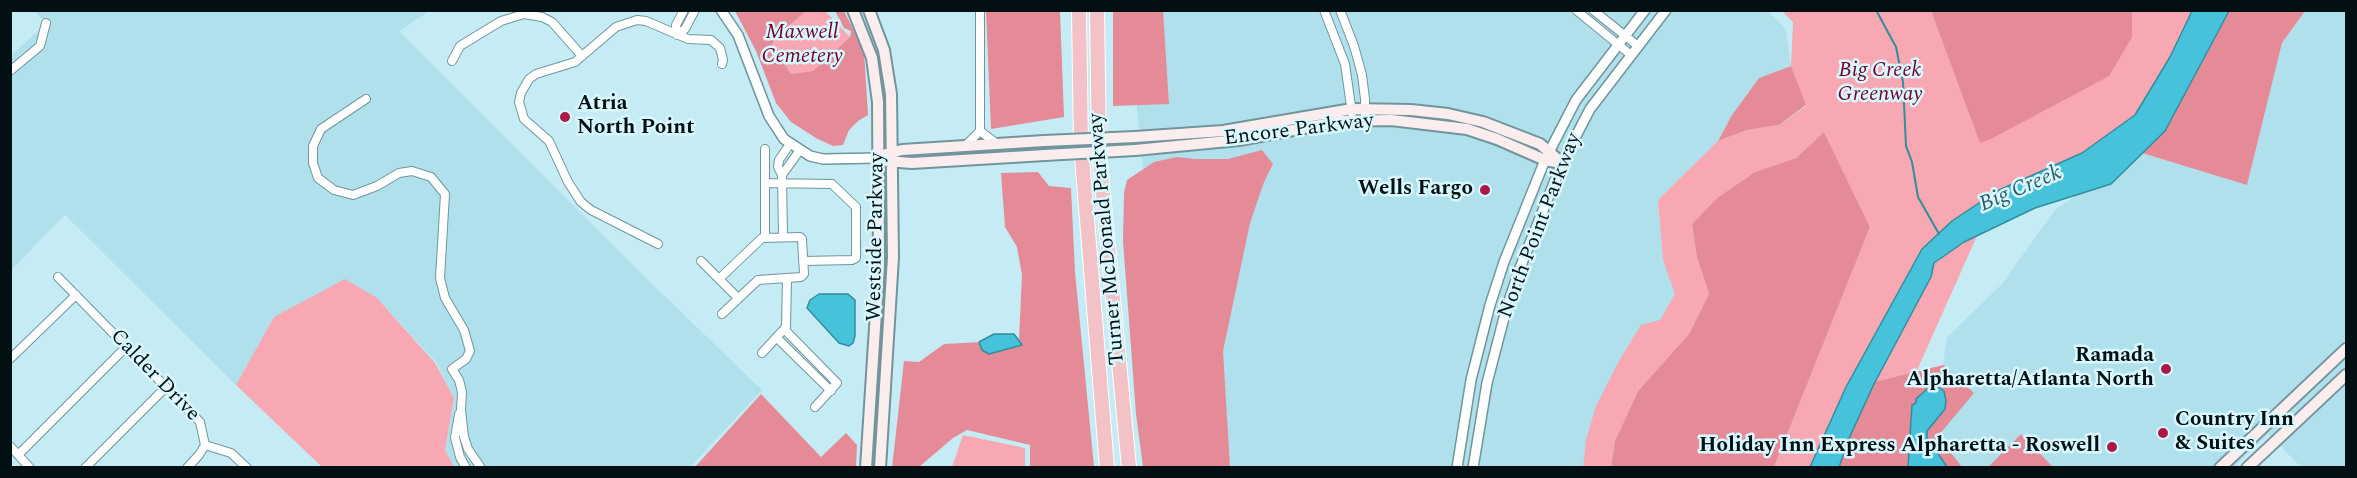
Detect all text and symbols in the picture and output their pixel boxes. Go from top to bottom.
park label: Maxwell Cemetery [761,21,843,71]
park label: Big Creek Greenway [1838,59,1922,109]
place label: Atria North Point [577,92,694,142]
street label: Encore Parkway [1223,109,1375,153]
marker: Atria North Point [558,110,572,124]
street label: Turner McDonald Parkway [1084,112,1132,366]
street label: North Point Parkway [1494,130,1588,322]
street label: Westside Parkway [863,152,891,322]
water label: Big Creek [1976,161,2066,219]
place label: Wells Fargo [1358,177,1473,203]
marker: Wells Fargo [1478,183,1492,197]
street label: Calder Drive [104,325,204,427]
place label: Ramada Alpharetta/Atlanta North [1906,344,2154,394]
marker: Ramada Alpharetta/Atlanta North [2159,362,2173,376]
place label: Country Inn & Suites [2175,408,2294,458]
marker: Country Inn & Suites [2156,426,2170,440]
place label: Holiday Inn Express Alpharetta - Roswell [1699,434,2100,460]
marker: Holiday Inn Express Alpharetta - Roswell [2105,440,2119,454]

